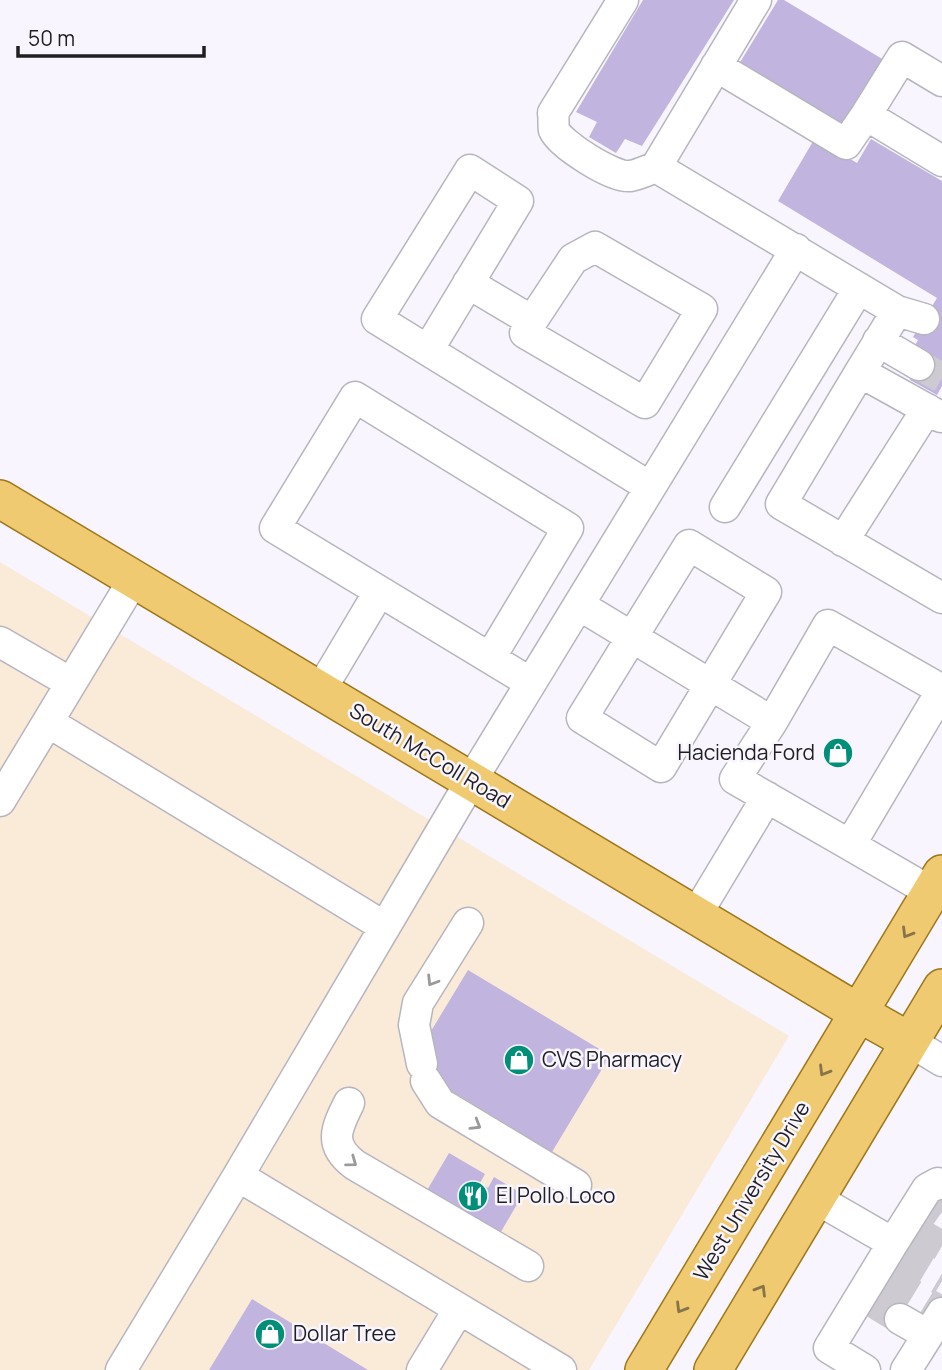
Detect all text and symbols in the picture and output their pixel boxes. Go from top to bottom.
scale bar [18,14,203,58]
text: 50 m [28,24,75,52]
street label: South McColl Road [345,696,516,814]
shop icon: Hacienda Ford [821,736,855,770]
place label: Hacienda Ford [678,738,815,766]
one-way arrow [902,925,915,938]
one-way arrow [427,973,440,986]
shop icon: CVS Pharmacy [502,1043,536,1077]
place label: CVS Pharmacy [542,1045,682,1073]
one-way arrow [820,1064,833,1077]
street label: West University Drive [686,1096,816,1285]
one-way arrow [469,1116,482,1129]
one-way arrow [345,1154,357,1166]
restaurant icon: El Pollo Loco [456,1179,490,1213]
place label: El Pollo Loco [496,1181,615,1209]
one-way arrow [752,1285,765,1298]
one-way arrow [677,1301,690,1314]
shop icon: Dollar Tree [253,1317,287,1351]
place label: Dollar Tree [293,1319,396,1347]

